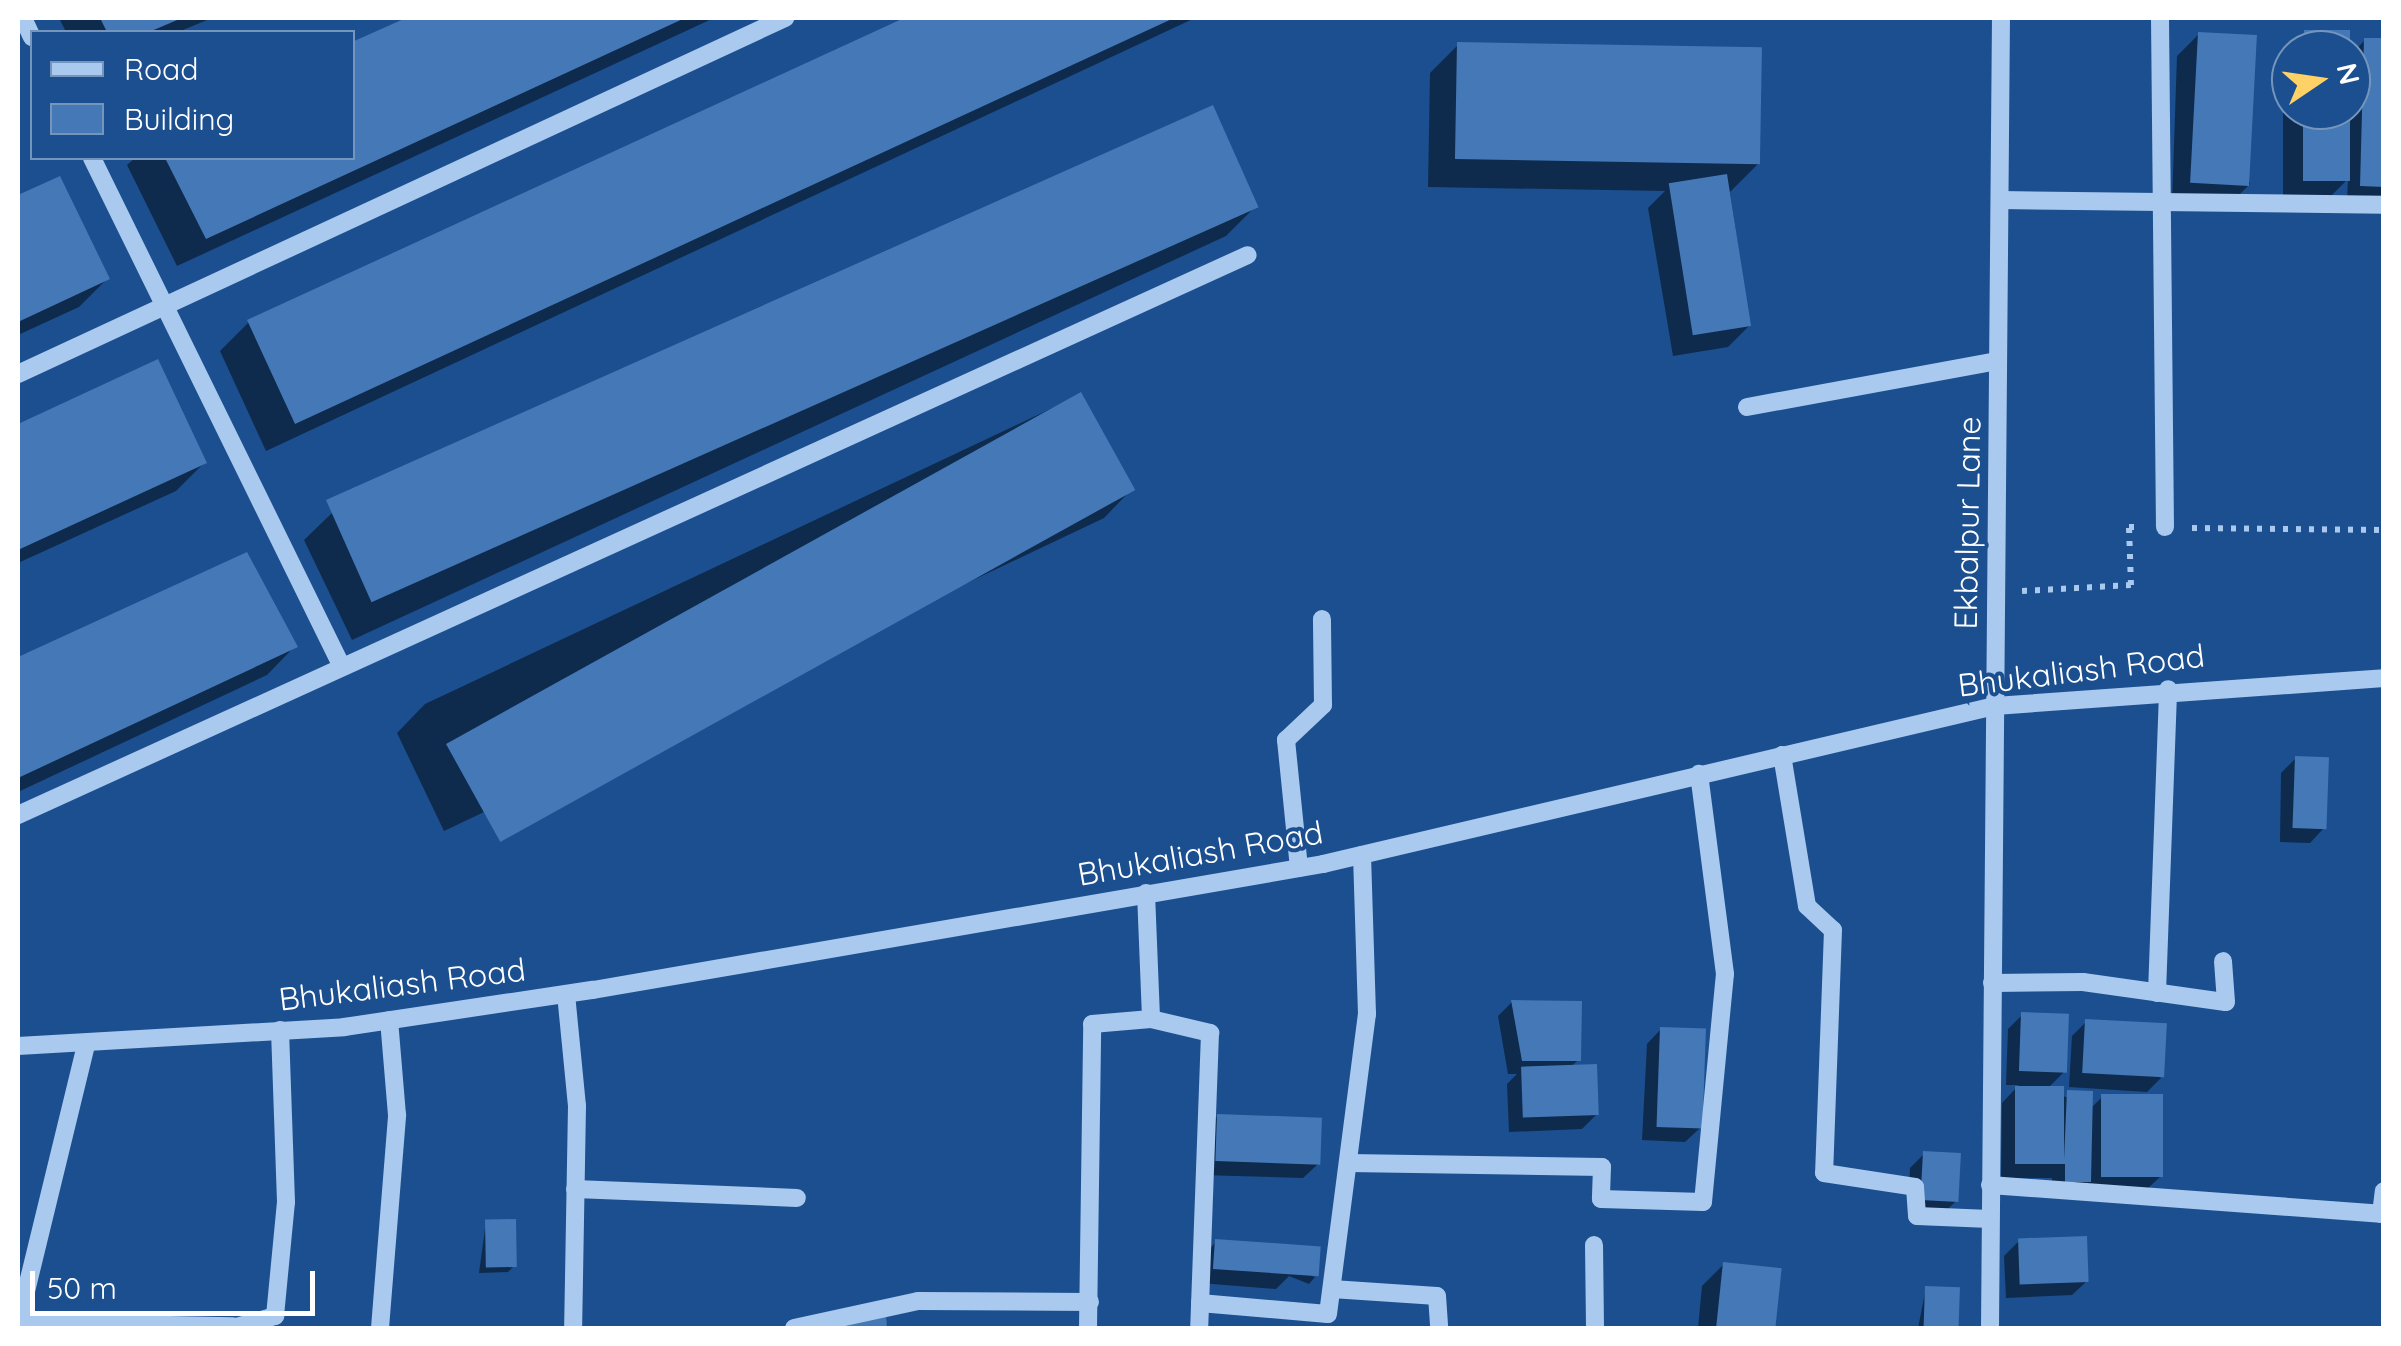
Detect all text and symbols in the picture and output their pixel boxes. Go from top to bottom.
legend [30,30,355,160]
north arrow [2271,30,2371,130]
text: Road [124,50,198,88]
text: N [2329,60,2368,88]
text: Building [124,100,234,138]
street label: Ekbalpur Lane [1946,416,1988,630]
street label: Bhukaliash Road [1955,636,2207,704]
street label: Bhukaliash Road [1074,813,1326,893]
street label: Bhukaliash Road [276,950,528,1018]
scale bar [35,1251,320,1313]
text: 50 m [47,1269,117,1307]

